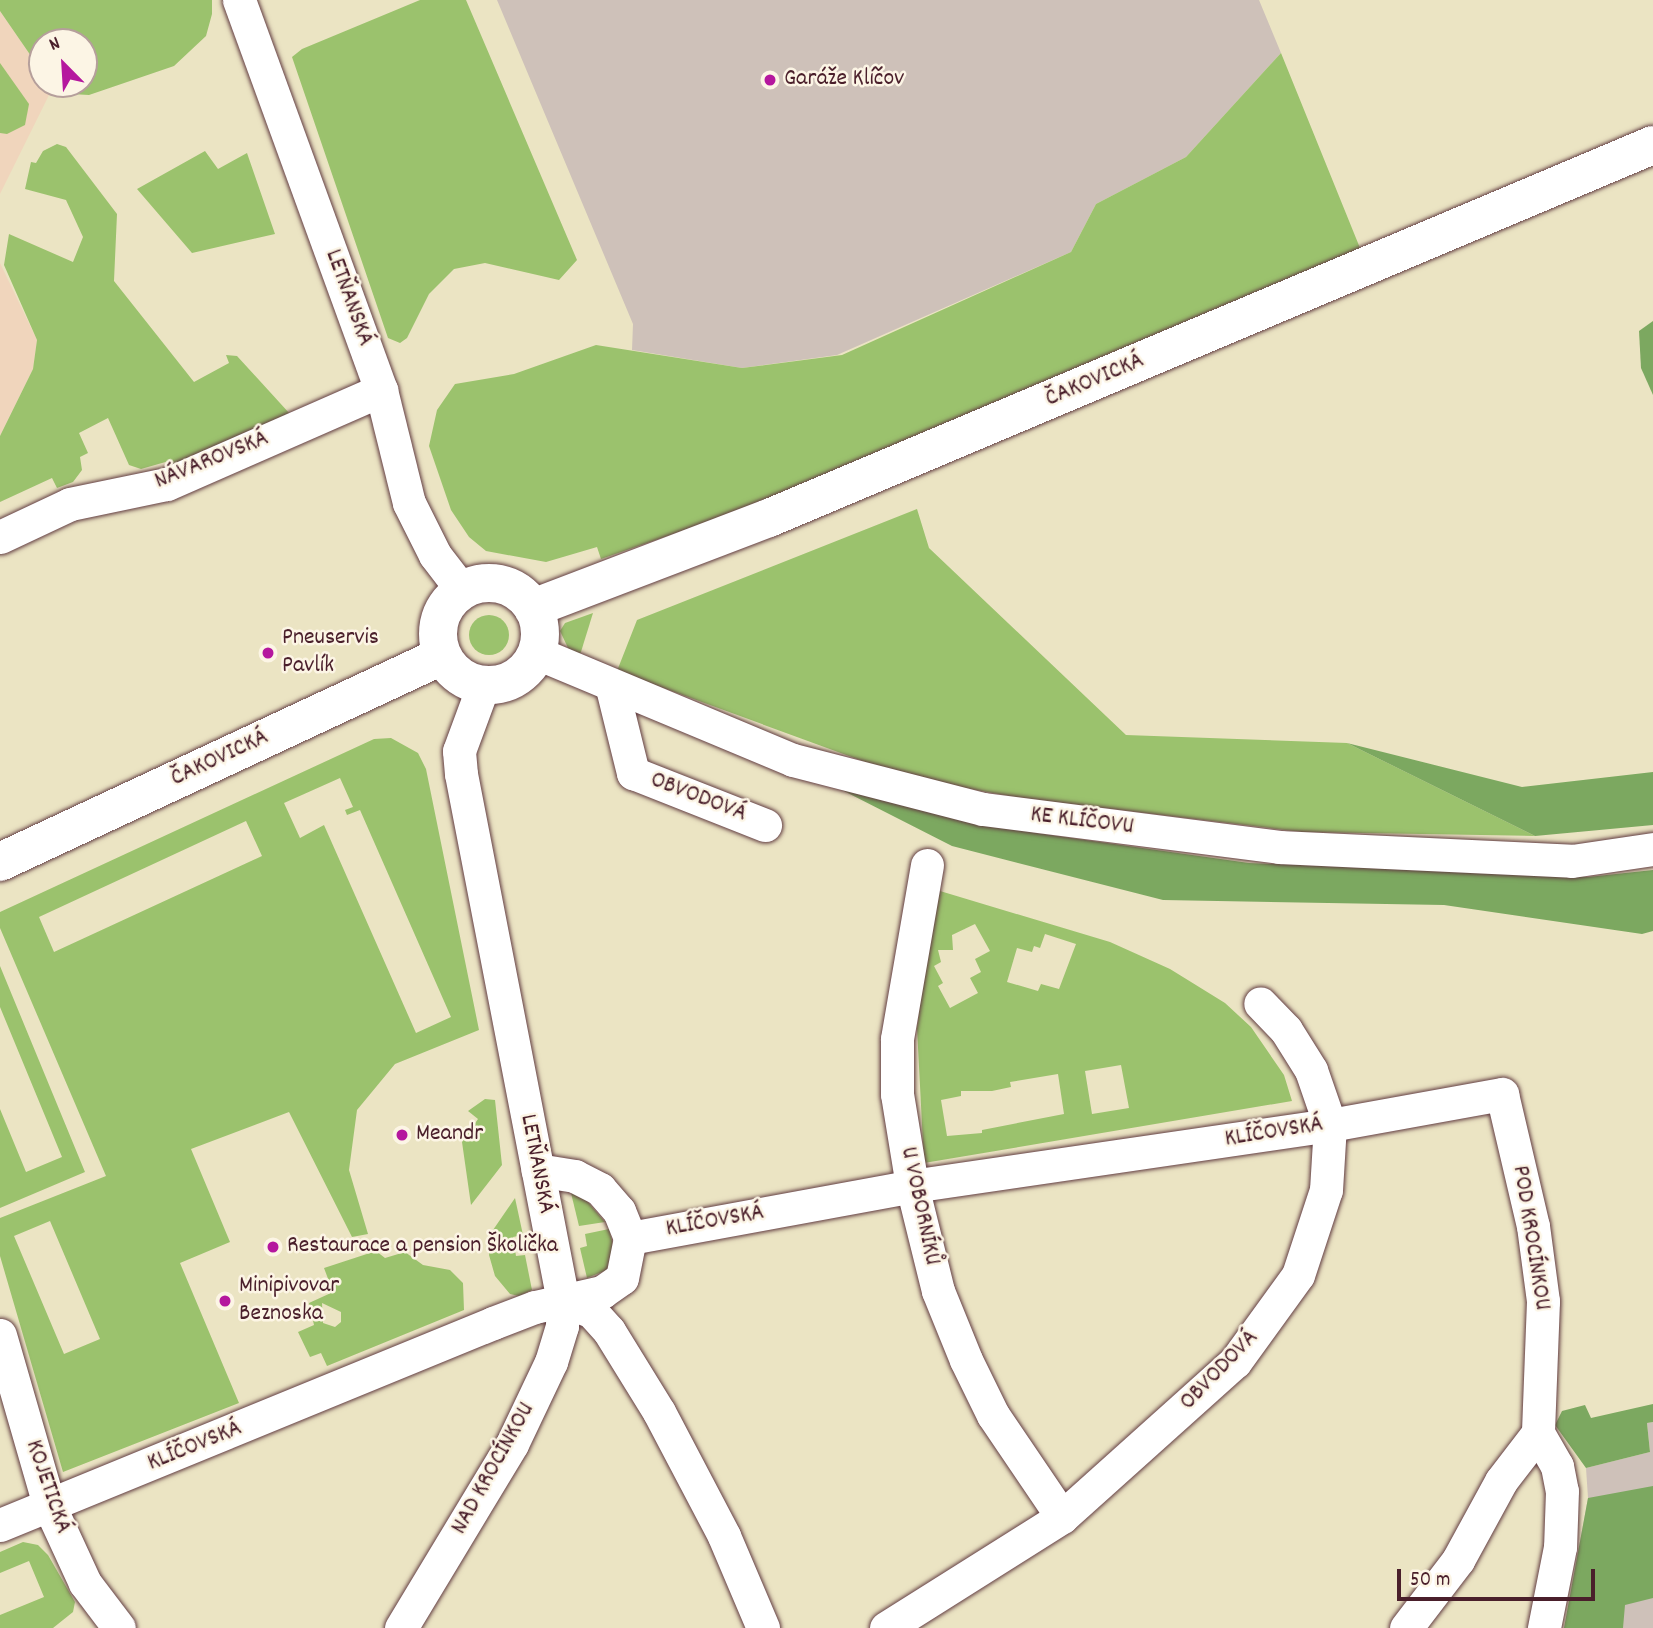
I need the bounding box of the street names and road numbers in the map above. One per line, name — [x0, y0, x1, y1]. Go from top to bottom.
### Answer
street label: LETŇANSKÁ — [317, 246, 379, 350]
street label: ČAKOVICKÁ — [1041, 347, 1149, 415]
street label: NÁVAROVSKÁ — [151, 425, 273, 497]
street label: ČAKOVICKÁ — [167, 724, 273, 794]
street label: OBVODOVÁ — [646, 767, 750, 829]
street label: KE KLÍČOVU — [1029, 801, 1135, 843]
street label: KLÍČOVSKÁ — [1223, 1111, 1325, 1155]
street label: LETŇANSKÁ — [512, 1112, 560, 1216]
street label: U VOBORNÍKŮ — [892, 1144, 946, 1268]
street label: POD KROCÍNKOU — [1504, 1164, 1556, 1312]
street label: KLÍČOVSKÁ — [664, 1199, 766, 1245]
street label: OBVODOVÁ — [1175, 1325, 1265, 1417]
street label: NAD KROCÍNKOU — [446, 1398, 542, 1540]
street label: KLÍČOVSKÁ — [144, 1415, 246, 1479]
street label: KOJETICKÁ — [18, 1437, 76, 1537]

